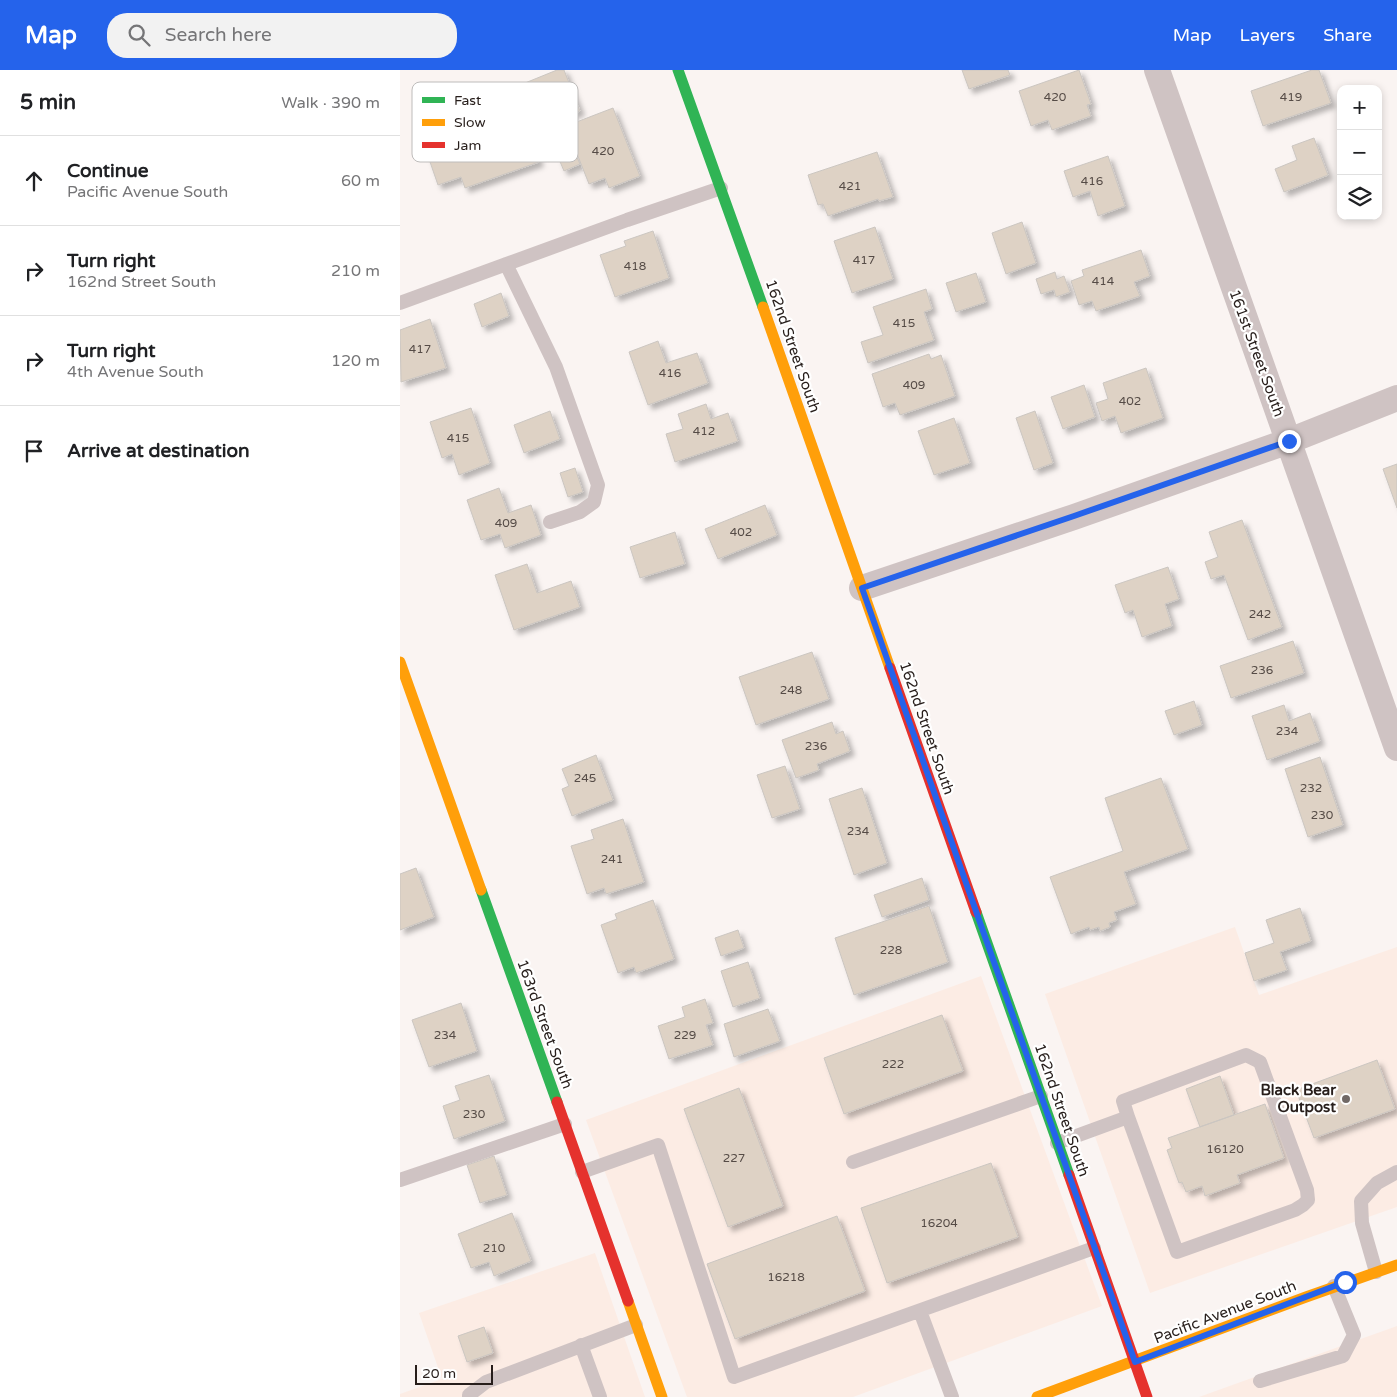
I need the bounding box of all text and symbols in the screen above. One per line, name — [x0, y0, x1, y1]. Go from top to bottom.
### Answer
search box — [107, 13, 457, 58]
text: Map — [25, 21, 77, 50]
icon: search — [125, 21, 153, 49]
text: Search here — [165, 24, 272, 46]
text: Map — [1173, 24, 1212, 46]
text: Layers — [1240, 24, 1295, 46]
text: Share — [1323, 24, 1372, 46]
legend — [412, 82, 578, 162]
map controls — [1337, 85, 1382, 220]
button: + — [1337, 85, 1382, 130]
text: 5 min — [20, 90, 76, 115]
house number: 420 — [1044, 90, 1067, 104]
house number: 419 — [1280, 90, 1302, 104]
text: Fast — [454, 92, 482, 109]
text: Walk · 390 m — [281, 93, 380, 113]
text: Slow — [454, 114, 486, 131]
button: − — [1337, 130, 1382, 175]
text: Jam — [454, 137, 481, 154]
house number: 420 — [592, 144, 615, 158]
text: Continue — [67, 160, 149, 182]
icon: ahead — [20, 167, 48, 195]
text: 60 m — [341, 171, 380, 191]
house number: 416 — [1081, 174, 1103, 188]
button: layers — [1337, 175, 1382, 220]
house number: 421 — [839, 179, 861, 193]
text: Pacific Avenue South — [67, 182, 228, 202]
text: Turn right — [67, 250, 155, 272]
house number: 417 — [853, 253, 875, 267]
icon: right — [20, 257, 48, 285]
house number: 418 — [624, 259, 646, 273]
text: 210 m — [331, 261, 380, 281]
text: 162nd Street South — [67, 272, 216, 292]
house number: 414 — [1092, 274, 1115, 288]
street label: 162nd Street South — [762, 277, 824, 415]
street label: 161st Street South — [1226, 287, 1288, 419]
house number: 415 — [893, 316, 915, 330]
text: Turn right — [67, 340, 155, 362]
house number: 417 — [409, 342, 431, 356]
icon: right — [20, 347, 48, 375]
text: 120 m — [331, 351, 380, 371]
text: 4th Avenue South — [67, 362, 204, 382]
house number: 416 — [659, 366, 681, 380]
house number: 409 — [903, 378, 925, 392]
house number: 402 — [1119, 394, 1141, 408]
house number: 412 — [693, 424, 715, 438]
route end — [1278, 430, 1301, 453]
house number: 415 — [447, 431, 469, 445]
icon: arrive — [20, 437, 48, 465]
text: Arrive at destination — [67, 440, 250, 462]
house number: 409 — [495, 516, 517, 530]
house number: 402 — [730, 525, 752, 539]
house number: 242 — [1249, 607, 1271, 621]
street label: 162nd Street South — [896, 659, 958, 797]
house number: 236 — [1251, 663, 1273, 677]
house number: 248 — [780, 683, 802, 697]
house number: 234 — [1276, 724, 1299, 738]
house number: 236 — [805, 739, 827, 753]
house number: 245 — [574, 771, 596, 785]
house number: 232 — [1300, 781, 1322, 795]
house number: 230 — [1311, 808, 1334, 822]
house number: 234 — [847, 824, 870, 838]
house number: 241 — [601, 852, 623, 866]
house number: 228 — [880, 943, 902, 957]
street label: 163rd Street South — [513, 957, 577, 1091]
house number: 234 — [434, 1028, 457, 1042]
house number: 229 — [674, 1028, 696, 1042]
street label: 162nd Street South — [1031, 1041, 1093, 1179]
house number: 222 — [882, 1057, 904, 1071]
place label: Black Bear Outpost — [1260, 1081, 1336, 1117]
marker: Black Bear Outpost — [1340, 1093, 1352, 1105]
house number: 230 — [463, 1107, 486, 1121]
house number: 16120 — [1206, 1142, 1244, 1156]
house number: 227 — [723, 1151, 745, 1165]
house number: 16204 — [920, 1216, 958, 1230]
house number: 210 — [483, 1241, 506, 1255]
house number: 16218 — [767, 1270, 805, 1284]
route start — [1334, 1271, 1357, 1294]
street label: Pacific Avenue South — [1151, 1276, 1299, 1348]
scale bar — [415, 1362, 492, 1385]
text: 20 m — [422, 1365, 456, 1382]

